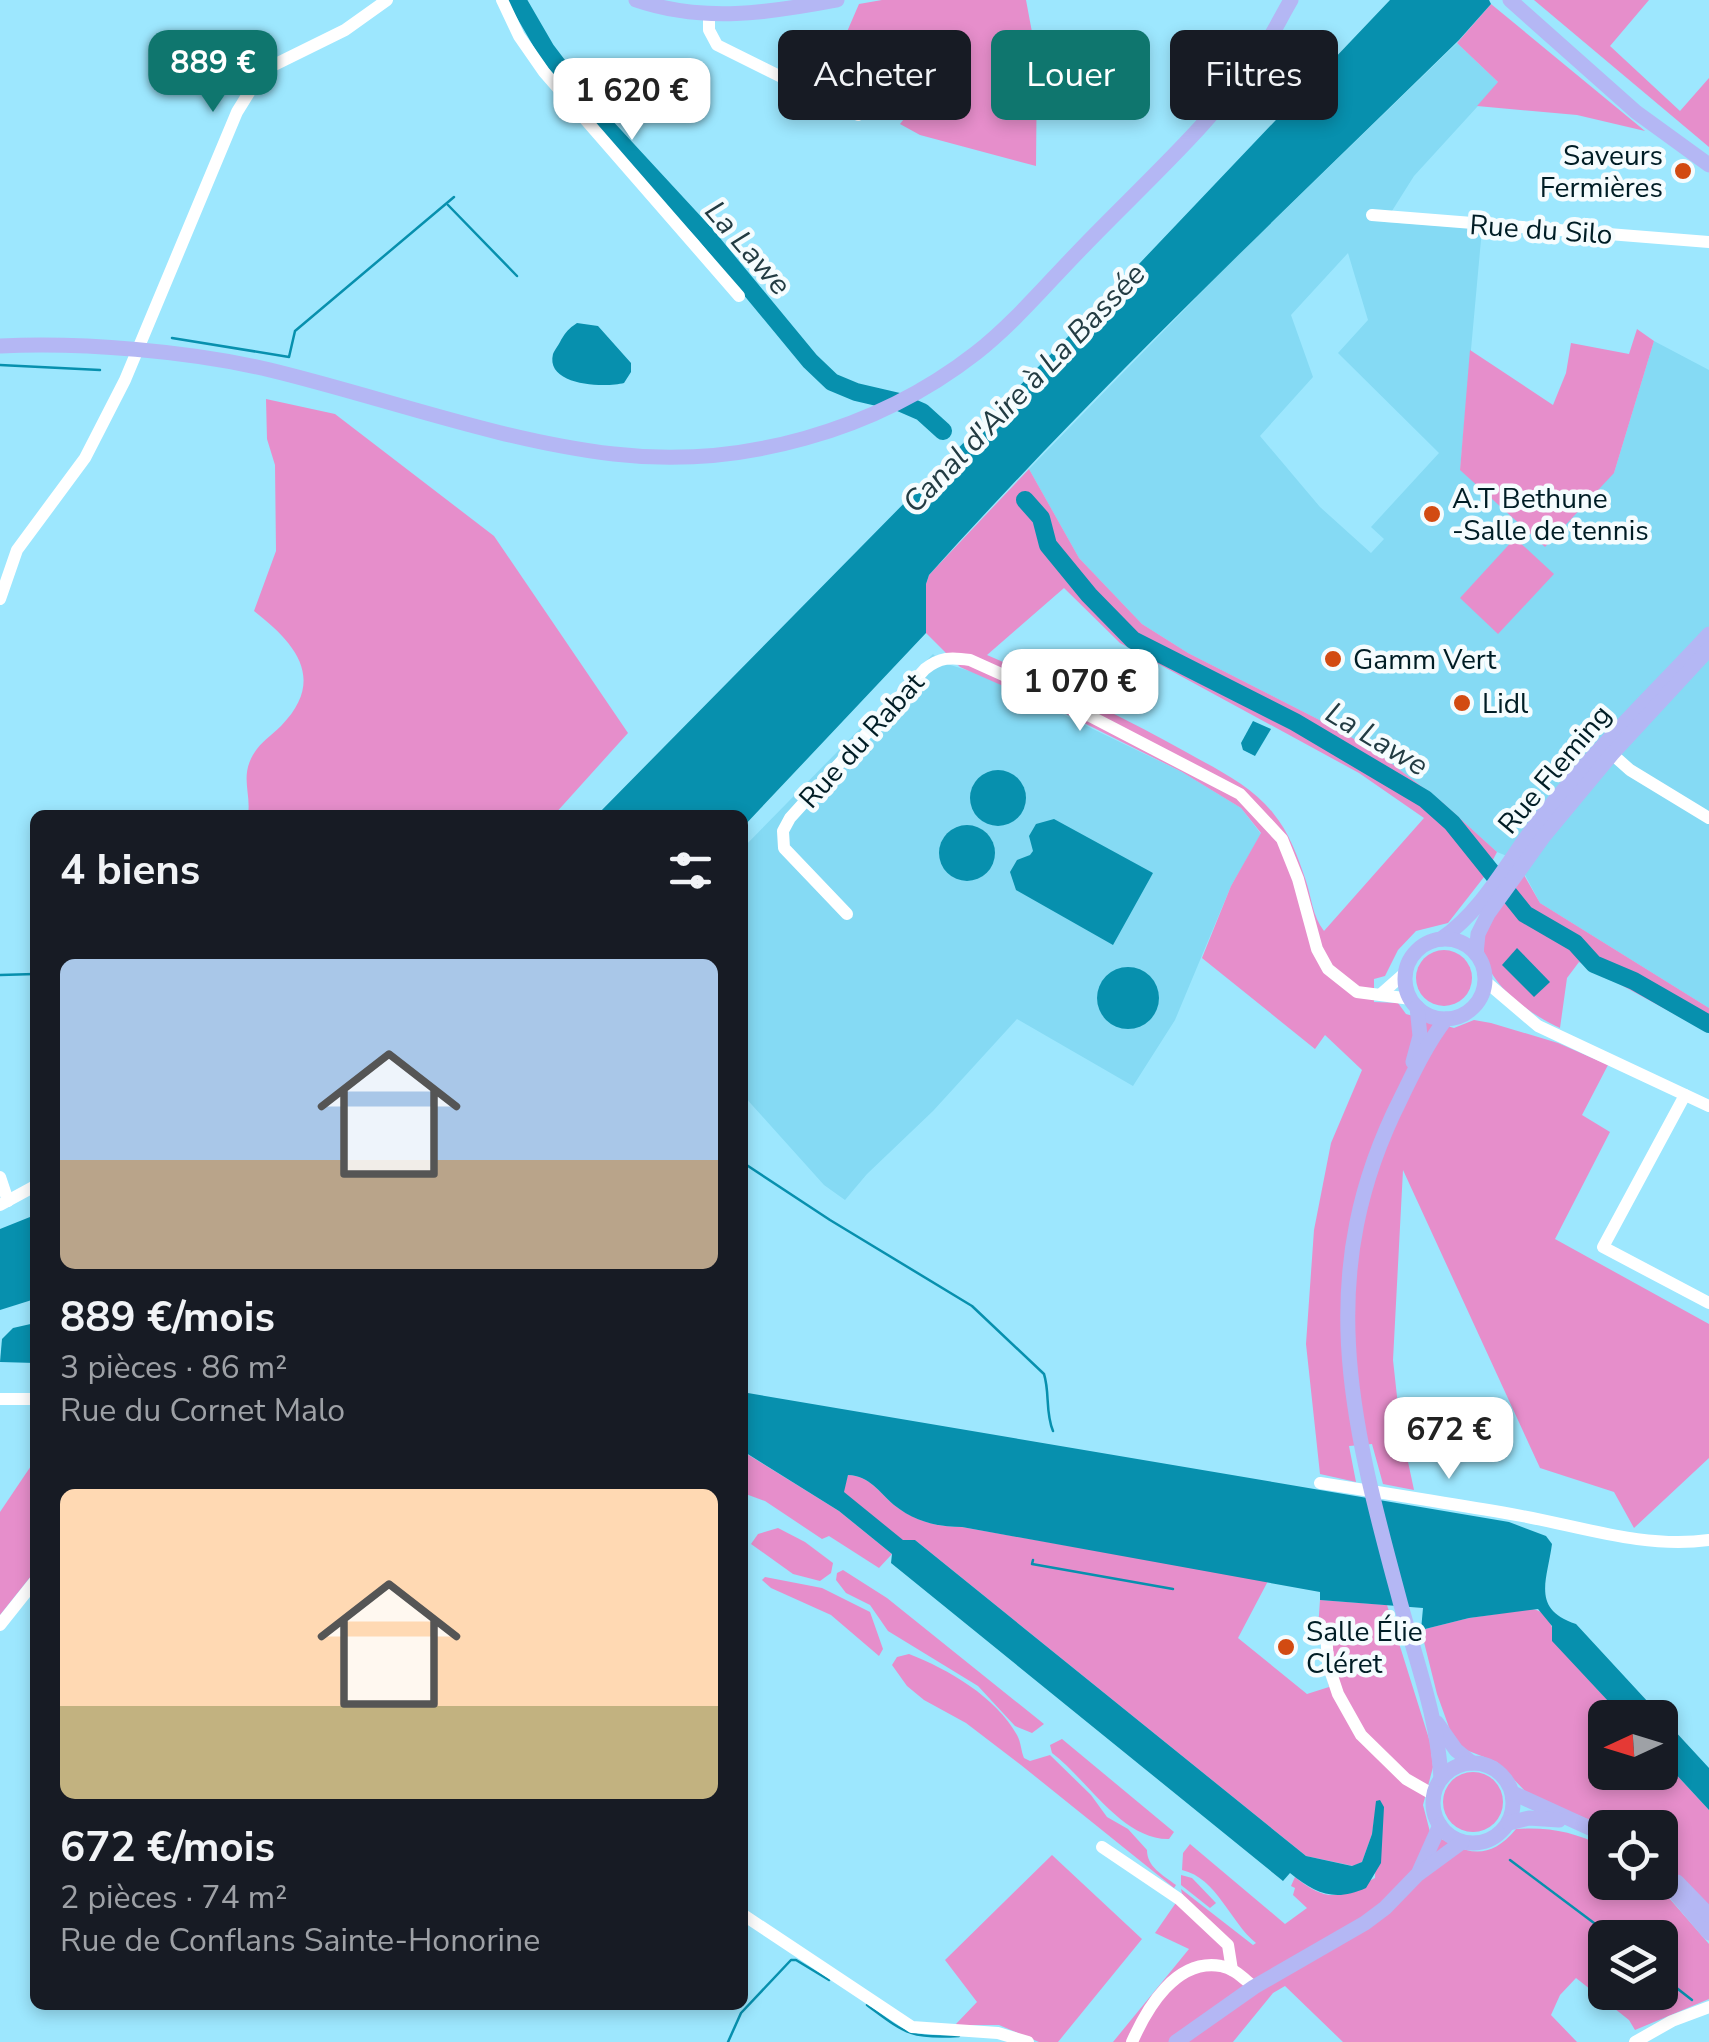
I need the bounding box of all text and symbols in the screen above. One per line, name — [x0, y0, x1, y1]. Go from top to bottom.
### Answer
pin: 889 € — [143, 30, 283, 115]
chip: Acheter — [778, 30, 971, 120]
chip: Louer — [991, 30, 1150, 120]
chip: Filtres — [1170, 30, 1338, 120]
text: 889 € — [170, 41, 256, 84]
pin: 1 620 € — [540, 58, 724, 143]
text: 1 620 € — [575, 69, 689, 112]
place label: Saveurs Fermières — [1540, 137, 1663, 207]
marker: Saveurs Fermières — [1672, 160, 1694, 182]
water label: La Lawe — [695, 192, 800, 304]
street label: Rue du Silo — [1468, 206, 1614, 254]
water label: Canal d'Aire à La Bassée — [894, 254, 1155, 522]
place label: A.T Bethune -Salle de tennis — [1452, 480, 1649, 550]
marker: A.T Bethune -Salle de tennis — [1421, 503, 1443, 525]
place label: Gamm Vert — [1353, 641, 1497, 679]
marker: Gamm Vert — [1322, 648, 1344, 670]
pin: 1 070 € — [988, 649, 1172, 734]
text: 1 070 € — [1023, 660, 1137, 703]
street label: Rue du Rabat — [791, 665, 933, 817]
place label: Lidl — [1482, 685, 1529, 723]
marker: Lidl — [1451, 692, 1473, 714]
water label: La Lawe — [1318, 693, 1436, 786]
street label: Rue Fleming — [1490, 697, 1620, 842]
text: 4 biens — [60, 842, 200, 899]
icon: filters — [663, 843, 718, 898]
icon: home — [299, 1024, 479, 1204]
text: 889 €/mois — [60, 1289, 275, 1346]
text: 3 pièces · 86 m² — [60, 1346, 287, 1389]
text: Rue du Cornet Malo — [60, 1389, 345, 1432]
pin: 672 € — [1379, 1397, 1519, 1482]
text: 672 € — [1406, 1408, 1492, 1451]
icon: home — [299, 1554, 479, 1734]
place label: Salle Élie Cléret — [1306, 1613, 1423, 1683]
marker: Salle Élie Cléret — [1275, 1636, 1297, 1658]
north arrow — [1588, 1700, 1678, 1790]
map controls — [1588, 1700, 1678, 2010]
button: locate — [1588, 1810, 1678, 1900]
text: 672 €/mois — [60, 1819, 275, 1876]
text: 2 pièces · 74 m² — [60, 1876, 287, 1919]
text: Rue de Conflans Sainte-Honorine — [60, 1919, 540, 1962]
button: layers — [1588, 1920, 1678, 2010]

